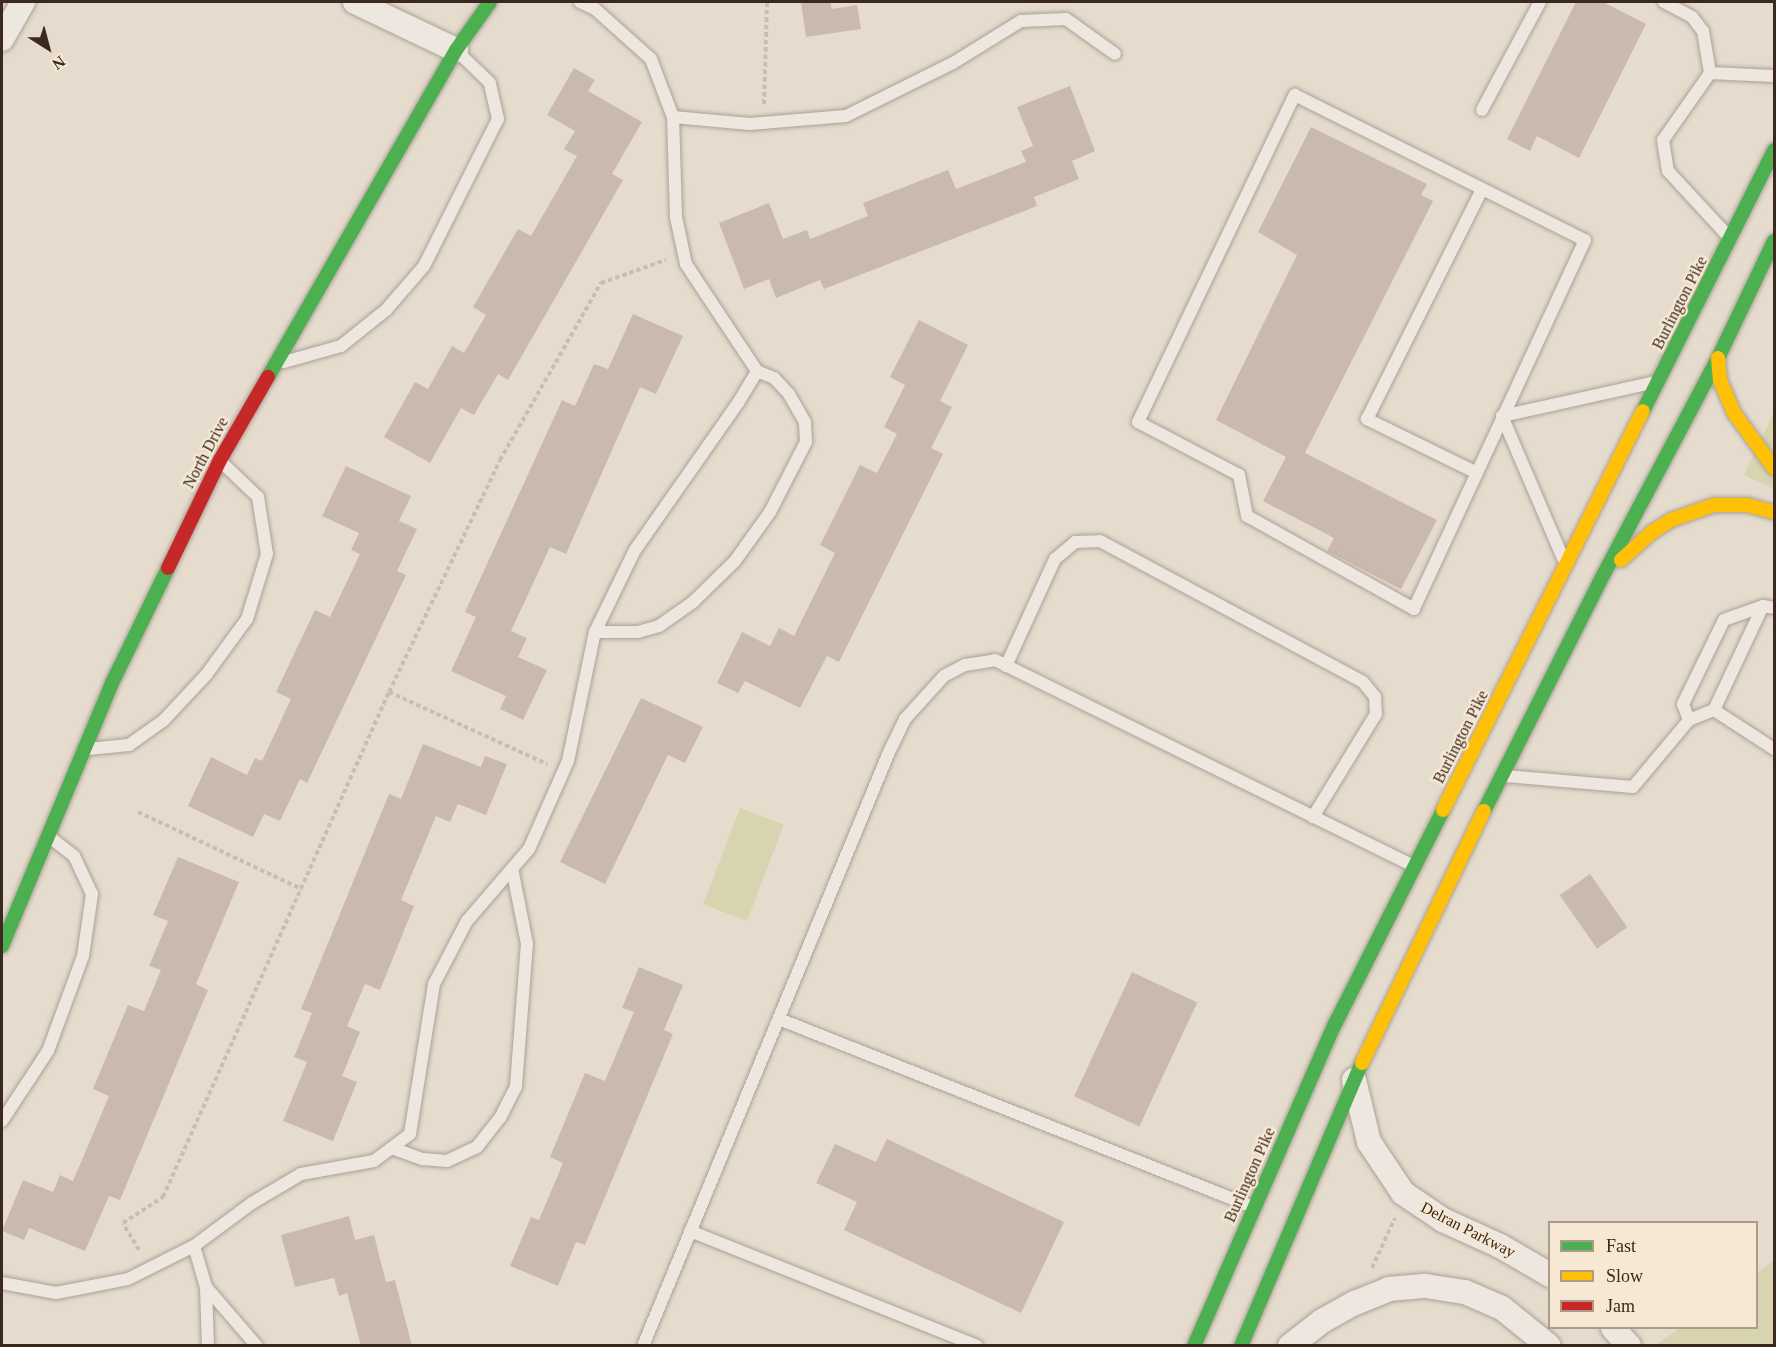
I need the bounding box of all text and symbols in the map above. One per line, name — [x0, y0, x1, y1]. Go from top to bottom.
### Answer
north arrow — [18, 18, 78, 78]
text: N — [49, 53, 69, 73]
street label: Burlington Pike — [1648, 253, 1712, 353]
street label: North Drive — [179, 414, 233, 492]
street label: Burlington Pike — [1429, 687, 1493, 787]
street label: Burlington Pike — [1221, 1125, 1279, 1225]
street label: Delran Parkway — [1418, 1198, 1518, 1262]
legend — [1548, 1221, 1758, 1329]
text: Fast — [1606, 1236, 1636, 1256]
text: Slow — [1606, 1266, 1643, 1286]
text: Jam — [1606, 1296, 1635, 1316]

